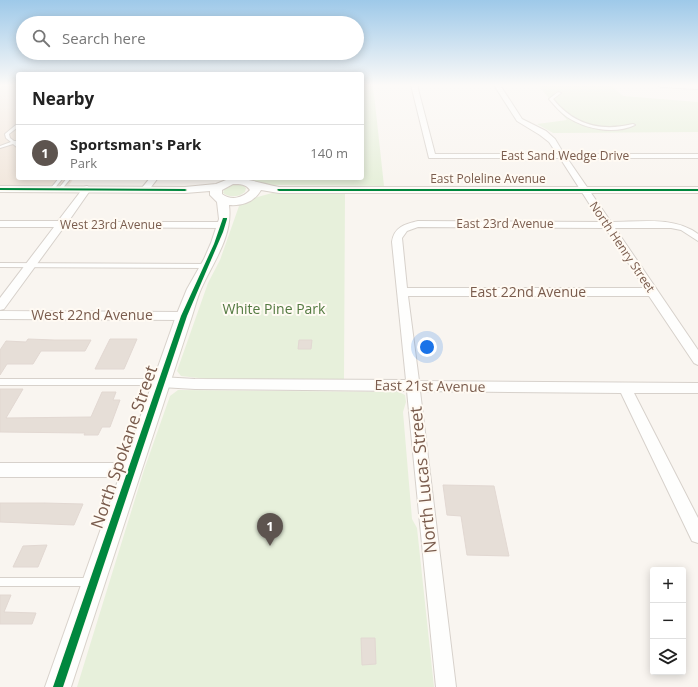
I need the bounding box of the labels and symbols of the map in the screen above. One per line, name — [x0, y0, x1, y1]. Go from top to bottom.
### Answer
street label: East Sand Wedge Drive — [501, 147, 629, 164]
street label: East Poleline Avenue — [430, 170, 546, 187]
street label: North Henry Street — [586, 198, 659, 296]
street label: East 23rd Avenue — [456, 215, 554, 232]
street label: West 23rd Avenue — [60, 216, 162, 233]
street label: East 22nd Avenue — [470, 282, 586, 301]
park label: White Pine Park — [223, 299, 326, 318]
street label: West 22nd Avenue — [31, 305, 153, 324]
your location — [417, 337, 437, 357]
street label: North Spokane Street — [85, 362, 162, 531]
street label: East 21st Avenue — [374, 375, 486, 396]
street label: North Lucas Street — [403, 405, 442, 555]
pin: 1 — [257, 513, 283, 546]

